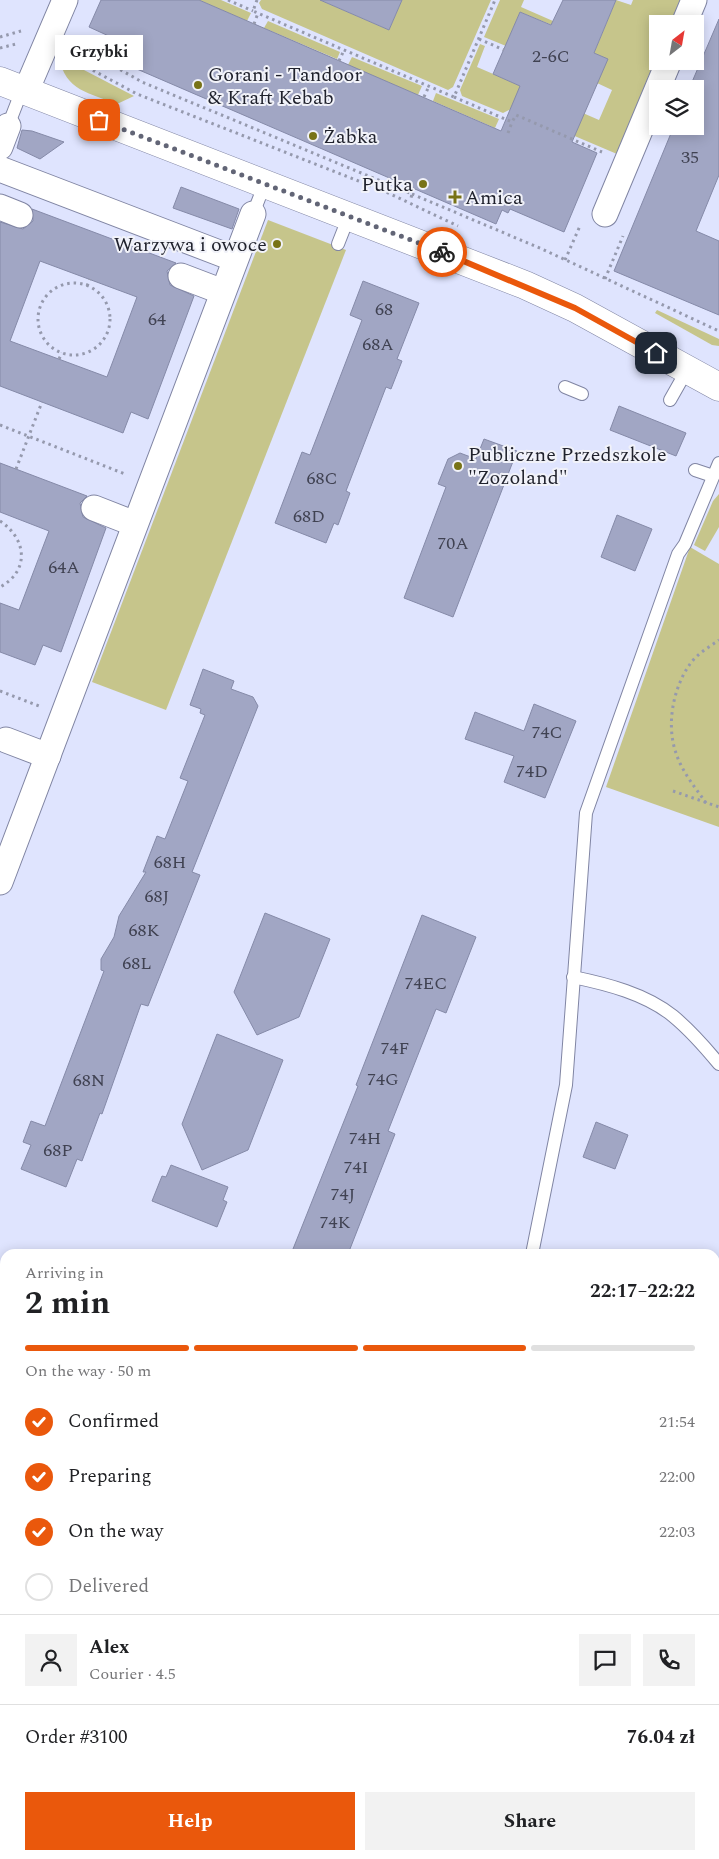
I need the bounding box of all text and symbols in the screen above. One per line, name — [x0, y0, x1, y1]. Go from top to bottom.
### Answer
north arrow — [649, 15, 704, 70]
map controls — [649, 15, 704, 135]
callout: Grzybki — [55, 35, 143, 70]
text: Grzybki — [70, 40, 128, 64]
house number: 2-6C — [532, 43, 570, 70]
place label: Gorani - Tandoor & Kraft Kebab — [208, 60, 362, 113]
marker: Gorani - Tandoor & Kraft Kebab — [192, 79, 204, 91]
button: layers — [649, 80, 704, 135]
pin — [78, 99, 120, 141]
icon: bag — [85, 106, 113, 134]
place label: Żabka — [323, 122, 378, 152]
marker: Żabka — [307, 130, 319, 142]
house number: 35 — [681, 144, 699, 171]
place label: Putka — [361, 170, 413, 200]
marker: Putka — [417, 178, 429, 190]
place label: Amica — [465, 183, 523, 213]
marker: Amica — [449, 191, 461, 203]
courier — [417, 227, 467, 277]
place label: Warzywa i owoce — [114, 230, 267, 260]
marker: Warzywa i owoce — [271, 238, 283, 250]
icon: bike — [428, 238, 456, 266]
house number: 68 — [375, 296, 393, 323]
house number: 64 — [148, 306, 166, 333]
house number: 68A — [362, 331, 394, 358]
pin — [635, 332, 677, 374]
icon: home — [642, 339, 670, 367]
place label: Publiczne Przedszkole "Zozoland" — [468, 440, 667, 493]
marker: Publiczne Przedszkole "Zozoland" — [452, 460, 464, 472]
house number: 68C — [306, 465, 338, 492]
house number: 68D — [293, 503, 325, 530]
house number: 70A — [437, 530, 469, 557]
house number: 64A — [48, 554, 80, 581]
house number: 74C — [531, 719, 563, 746]
house number: 74D — [516, 758, 548, 785]
house number: 68H — [154, 849, 186, 876]
house number: 68J — [144, 883, 170, 910]
house number: 68K — [129, 917, 160, 944]
house number: 68L — [122, 950, 152, 977]
house number: 74EC — [405, 970, 447, 997]
house number: 74F — [380, 1035, 410, 1062]
house number: 74G — [367, 1066, 399, 1093]
house number: 68N — [73, 1067, 105, 1094]
house number: 74H — [349, 1125, 381, 1152]
house number: 68P — [43, 1137, 73, 1164]
house number: 74I — [343, 1154, 369, 1181]
house number: 74J — [330, 1181, 356, 1208]
house number: 74K — [320, 1209, 351, 1236]
text: Arriving in — [25, 1261, 104, 1285]
text: 22:17–22:22 — [590, 1277, 695, 1306]
text: 2 min — [25, 1279, 110, 1328]
text: On the way · 50 m — [25, 1359, 151, 1383]
text: Confirmed — [68, 1407, 159, 1436]
icon: check — [25, 1408, 53, 1436]
text: 21:54 — [659, 1410, 695, 1434]
text: Preparing — [68, 1462, 152, 1491]
icon: check — [25, 1463, 53, 1491]
text: 22:00 — [659, 1465, 695, 1489]
text: On the way — [68, 1517, 164, 1546]
icon: check — [25, 1518, 53, 1546]
text: 22:03 — [659, 1520, 695, 1544]
text: Delivered — [68, 1572, 149, 1601]
text: Alex — [89, 1633, 130, 1662]
button: person — [25, 1634, 77, 1686]
button: chat — [579, 1634, 631, 1686]
button: phone — [643, 1634, 695, 1686]
text: Courier · 4.5 — [89, 1662, 176, 1686]
text: Order #3100 — [25, 1723, 128, 1752]
text: 76.04 zł — [627, 1723, 695, 1752]
button: Help — [25, 1792, 355, 1850]
button: Share — [365, 1792, 695, 1850]

